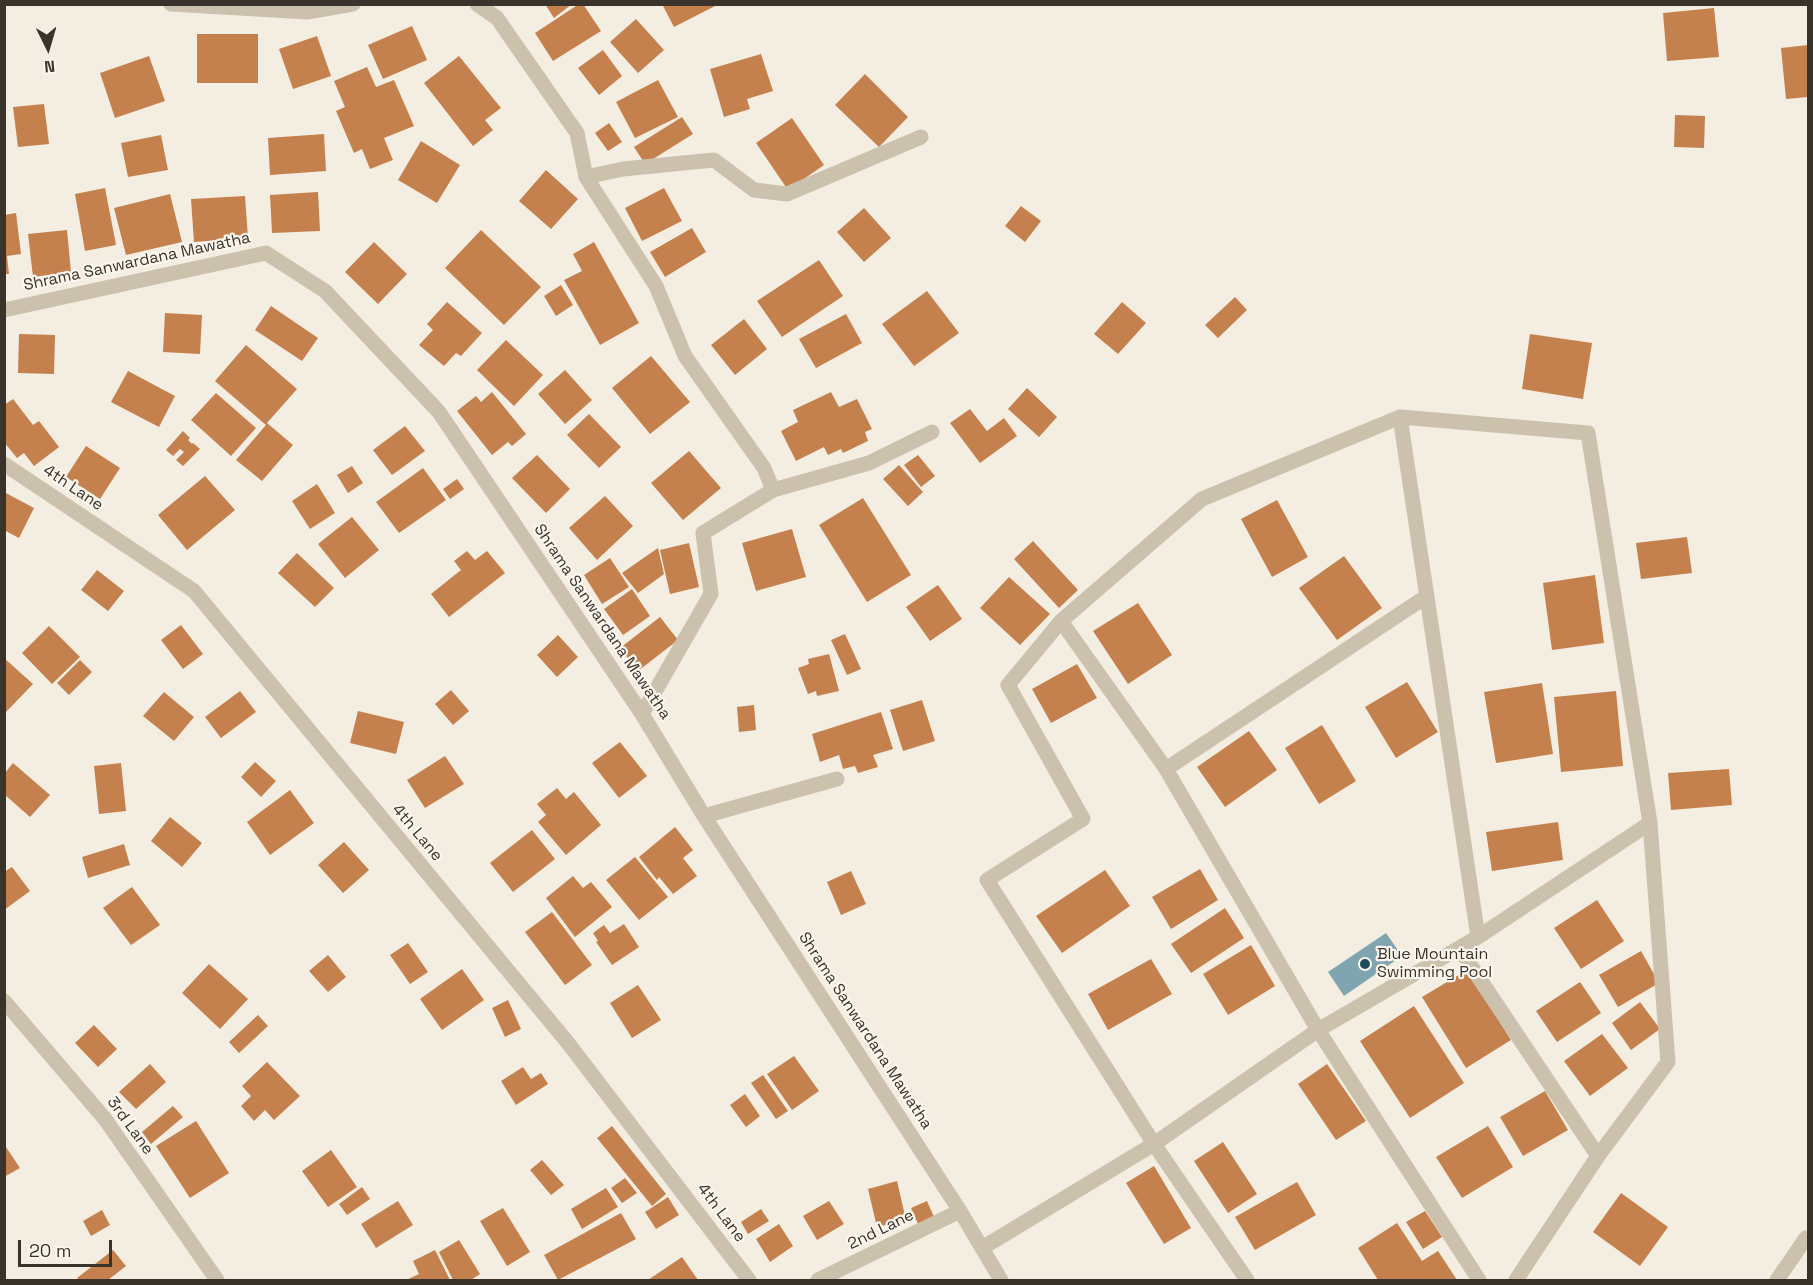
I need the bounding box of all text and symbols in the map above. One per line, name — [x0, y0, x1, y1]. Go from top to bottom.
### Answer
north arrow — [18, 18, 78, 78]
text: N — [43, 56, 56, 77]
street label: Shrama Sanwardana Mawatha — [22, 229, 252, 295]
street label: 4th Lane — [39, 461, 107, 515]
street label: Shrama Sanwardana Mawatha — [529, 521, 675, 723]
street label: 4th Lane — [388, 801, 446, 865]
street label: Shrama Sanwardana Mawatha — [794, 929, 936, 1133]
place label: Blue Mountain Swimming Pool — [1377, 945, 1492, 983]
marker: Blue Mountain Swimming Pool — [1358, 957, 1372, 971]
street label: 3rd Lane — [103, 1093, 157, 1159]
street label: 4th Lane — [693, 1180, 749, 1246]
street label: 2nd Lane — [845, 1206, 917, 1254]
scale bar — [21, 1228, 116, 1266]
text: 20 m — [29, 1239, 72, 1262]

